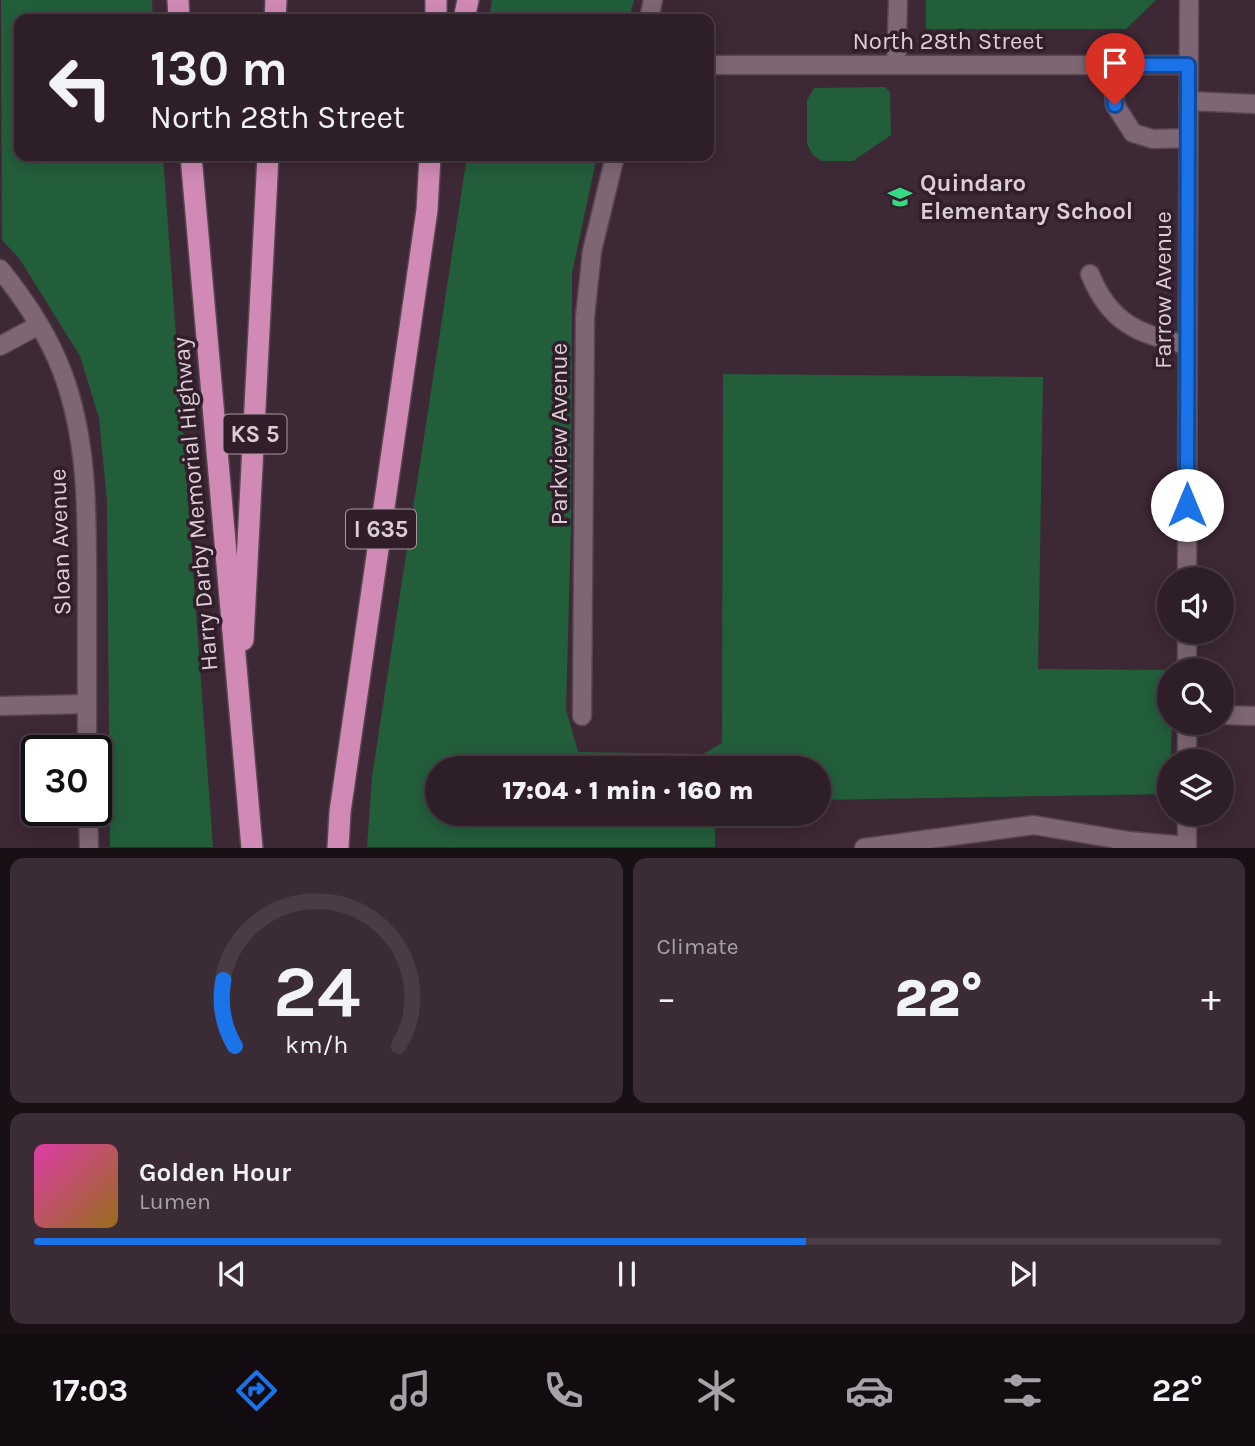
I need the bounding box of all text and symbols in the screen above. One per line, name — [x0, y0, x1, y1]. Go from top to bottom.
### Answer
street label: North 28th Street — [852, 27, 1044, 55]
pin — [1085, 33, 1145, 105]
text: 130 m — [150, 40, 288, 97]
icon: left — [35, 42, 126, 133]
icon: arrive — [1096, 44, 1134, 82]
text: North 28th Street — [150, 99, 405, 136]
place label: Quindaro Elementary School — [920, 169, 1133, 225]
school or university icon: Quindaro Elementary School — [886, 183, 914, 211]
street label: Farrow Avenue — [1149, 211, 1177, 369]
street label: Harry Darby Memorial Highway — [166, 336, 224, 672]
street label: Parkview Avenue — [545, 343, 573, 525]
road number: KS 5 — [224, 414, 286, 454]
street label: Sloan Avenue — [43, 468, 77, 616]
position arrow — [1150, 468, 1224, 542]
road number: I 635 — [346, 509, 416, 548]
map controls — [1157, 567, 1234, 826]
button: sound — [1157, 567, 1234, 644]
button: search — [1157, 658, 1234, 735]
speed limit sign: 30 — [21, 735, 112, 826]
button: layers — [1157, 749, 1234, 826]
text: 17:04 · 1 min · 160 m — [502, 775, 754, 806]
text: Climate — [657, 933, 739, 960]
text: 24 — [273, 950, 360, 1035]
text: 22° — [894, 968, 983, 1029]
text: − — [657, 976, 676, 1021]
text: + — [1201, 976, 1221, 1021]
text: km/h — [285, 1030, 348, 1059]
text: Golden Hour — [139, 1157, 291, 1188]
text: Lumen — [139, 1188, 211, 1215]
icon: previous — [213, 1255, 251, 1293]
icon: pause — [608, 1255, 646, 1293]
icon: next — [1004, 1255, 1042, 1293]
icon: directions — [232, 1366, 281, 1415]
icon: music — [386, 1366, 435, 1415]
icon: phone — [539, 1366, 588, 1415]
icon: climate — [692, 1366, 741, 1415]
icon: car — [845, 1366, 894, 1415]
icon: filters — [998, 1366, 1047, 1415]
text: 17:03 — [52, 1372, 128, 1409]
text: 22° — [1152, 1372, 1203, 1409]

